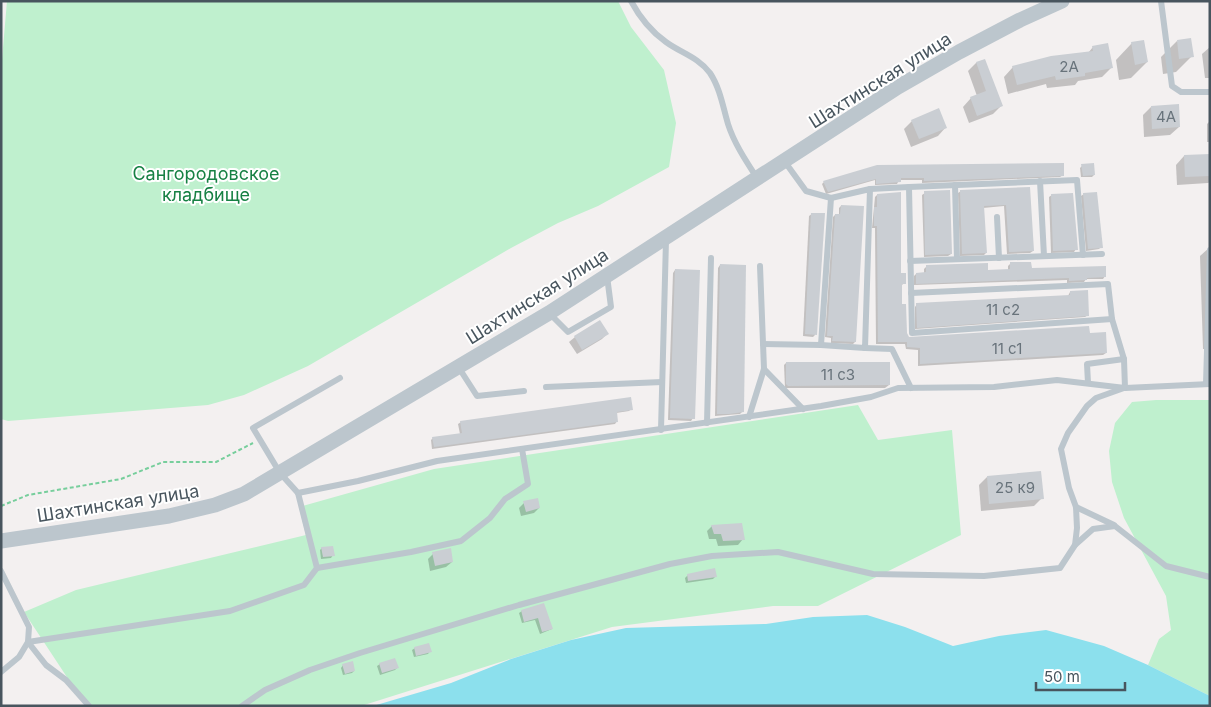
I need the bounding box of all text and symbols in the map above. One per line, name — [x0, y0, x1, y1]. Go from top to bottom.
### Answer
street label: Шахтинская улица — [805, 28, 955, 132]
house number: 2А — [1059, 57, 1079, 76]
house number: 4А — [1156, 107, 1176, 126]
park label: Сангородовское кладбище — [132, 163, 280, 205]
street label: Шахтинская улица — [462, 244, 612, 348]
house number: 11 с2 — [986, 300, 1020, 319]
house number: 11 с1 — [992, 339, 1022, 358]
house number: 11 с3 — [821, 365, 855, 384]
house number: 25 к9 — [995, 478, 1035, 497]
street label: Шахтинская улица — [35, 480, 201, 526]
scale bar — [1036, 660, 1125, 692]
text: 50 m — [1044, 667, 1080, 686]

